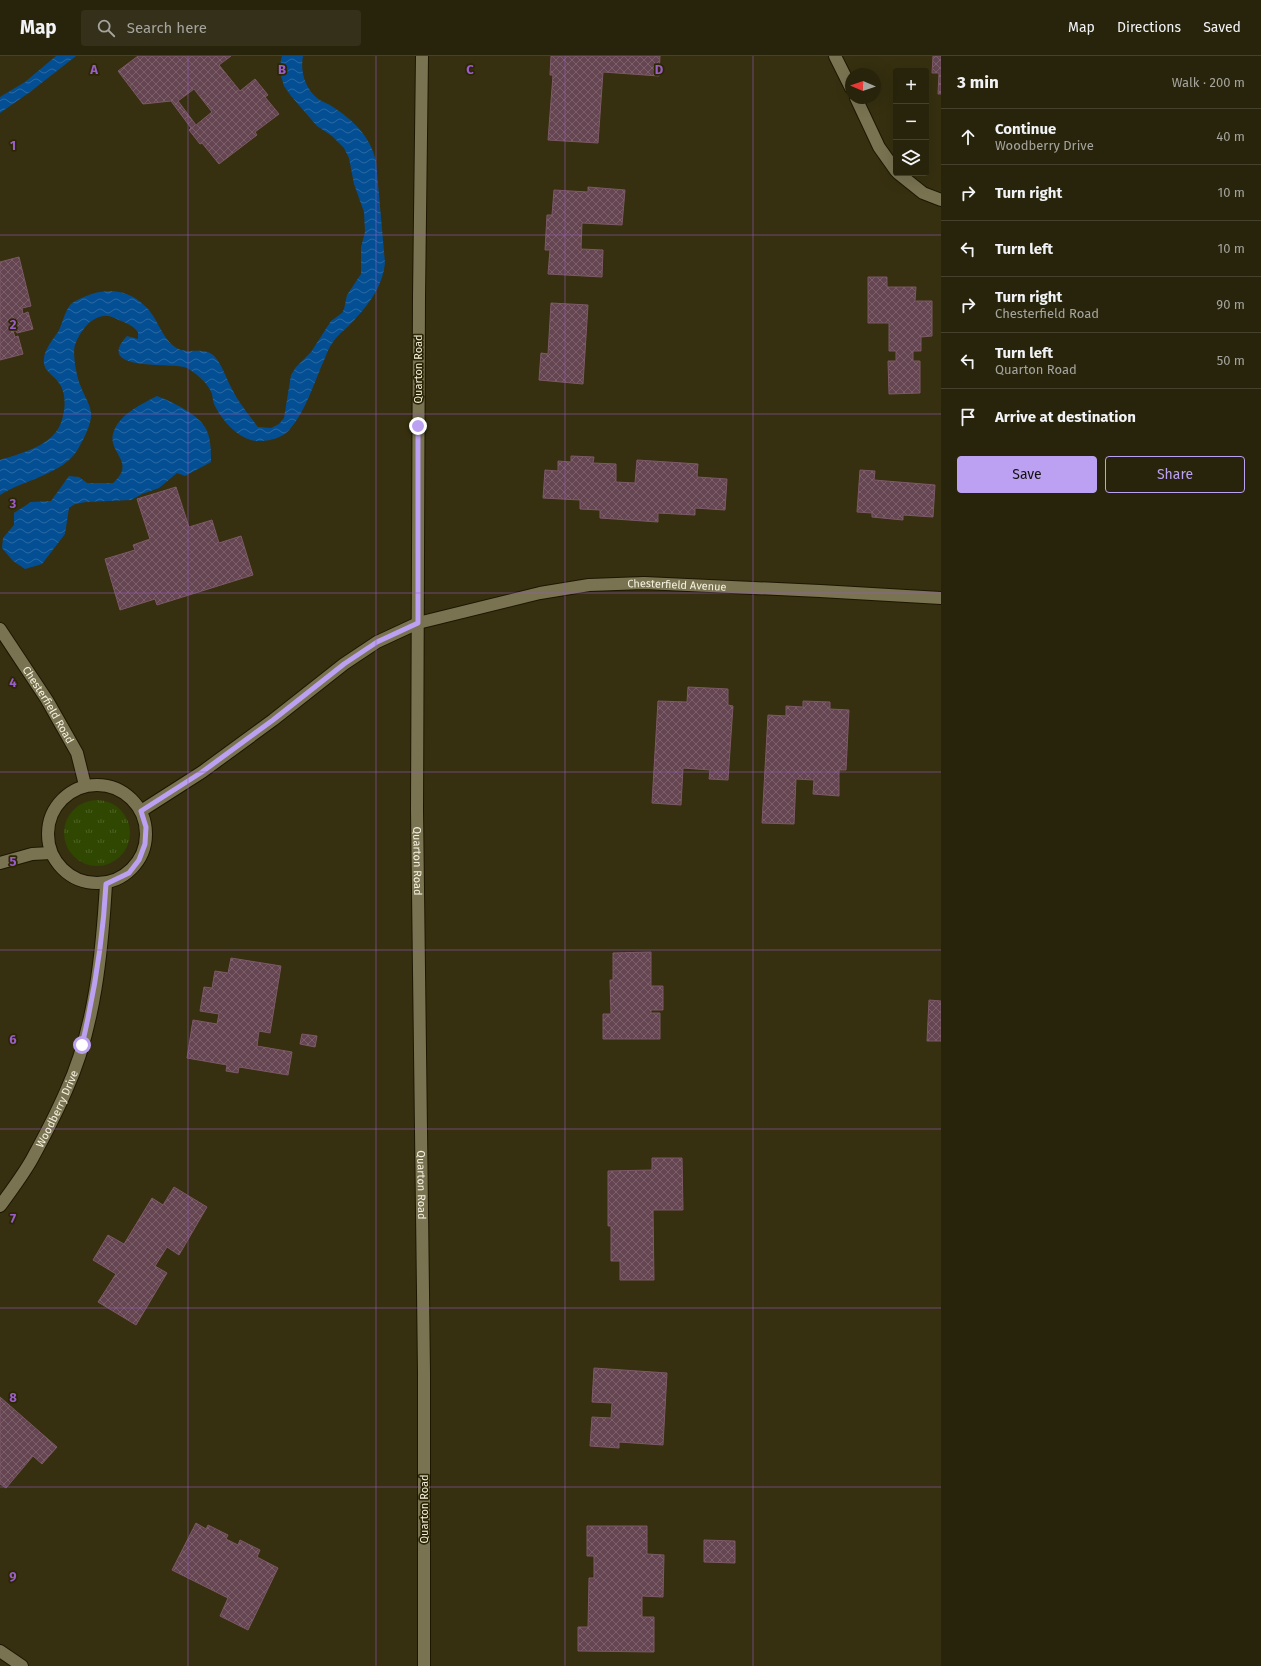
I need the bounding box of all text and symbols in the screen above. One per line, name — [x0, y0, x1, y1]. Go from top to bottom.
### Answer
search box — [81, 10, 361, 46]
text: Map — [20, 16, 57, 39]
icon: search — [95, 17, 117, 39]
text: Search here — [127, 19, 207, 37]
text: Map — [1068, 19, 1095, 36]
text: Directions — [1117, 19, 1181, 36]
text: Saved — [1203, 19, 1241, 36]
text: A — [89, 62, 98, 77]
text: B — [278, 62, 286, 77]
text: C — [466, 62, 474, 77]
text: D — [655, 62, 664, 77]
north arrow — [845, 68, 881, 104]
map controls — [893, 68, 929, 176]
button: + — [893, 68, 929, 104]
text: 3 min — [957, 72, 999, 93]
text: Walk · 200 m — [1172, 75, 1245, 90]
button: − — [893, 104, 929, 140]
text: Continue — [995, 120, 1056, 138]
icon: ahead — [957, 126, 979, 148]
text: 40 m — [1216, 129, 1245, 144]
text: 1 — [10, 138, 16, 153]
text: Woodberry Drive — [995, 138, 1094, 153]
button: layers — [893, 140, 929, 176]
icon: right — [957, 182, 979, 204]
text: Turn right — [995, 184, 1062, 202]
text: 10 m — [1218, 185, 1245, 200]
icon: left — [957, 238, 979, 260]
text: Turn left — [995, 240, 1053, 258]
text: 10 m — [1218, 241, 1245, 256]
text: Turn right — [995, 288, 1062, 306]
icon: right — [957, 294, 979, 316]
text: 90 m — [1216, 297, 1245, 312]
text: Chesterfield Road — [995, 306, 1099, 321]
text: 2 — [10, 317, 17, 332]
street label: Quarton Road — [412, 334, 425, 404]
text: Turn left — [995, 344, 1053, 362]
icon: left — [957, 350, 979, 372]
text: 50 m — [1217, 353, 1245, 368]
text: Quarton Road — [995, 362, 1077, 377]
icon: arrive — [957, 406, 979, 428]
text: Arrive at destination — [995, 408, 1136, 426]
route end — [409, 417, 427, 435]
button: Save — [957, 456, 1097, 493]
button: Share — [1105, 456, 1245, 493]
text: 3 — [9, 496, 17, 511]
street label: Chesterfield Avenue — [627, 577, 727, 594]
street label: Chesterfield Road — [20, 664, 76, 746]
text: 4 — [9, 675, 17, 690]
street label: Quarton Road — [410, 826, 424, 896]
text: 5 — [10, 854, 17, 869]
text: 6 — [9, 1032, 17, 1047]
route start — [73, 1036, 91, 1054]
street label: Woodberry Drive — [33, 1069, 81, 1150]
street label: Quarton Road — [414, 1150, 428, 1220]
text: 7 — [10, 1211, 16, 1226]
text: 8 — [9, 1390, 17, 1405]
street label: Quarton Road — [418, 1474, 431, 1544]
text: 9 — [9, 1569, 17, 1584]

